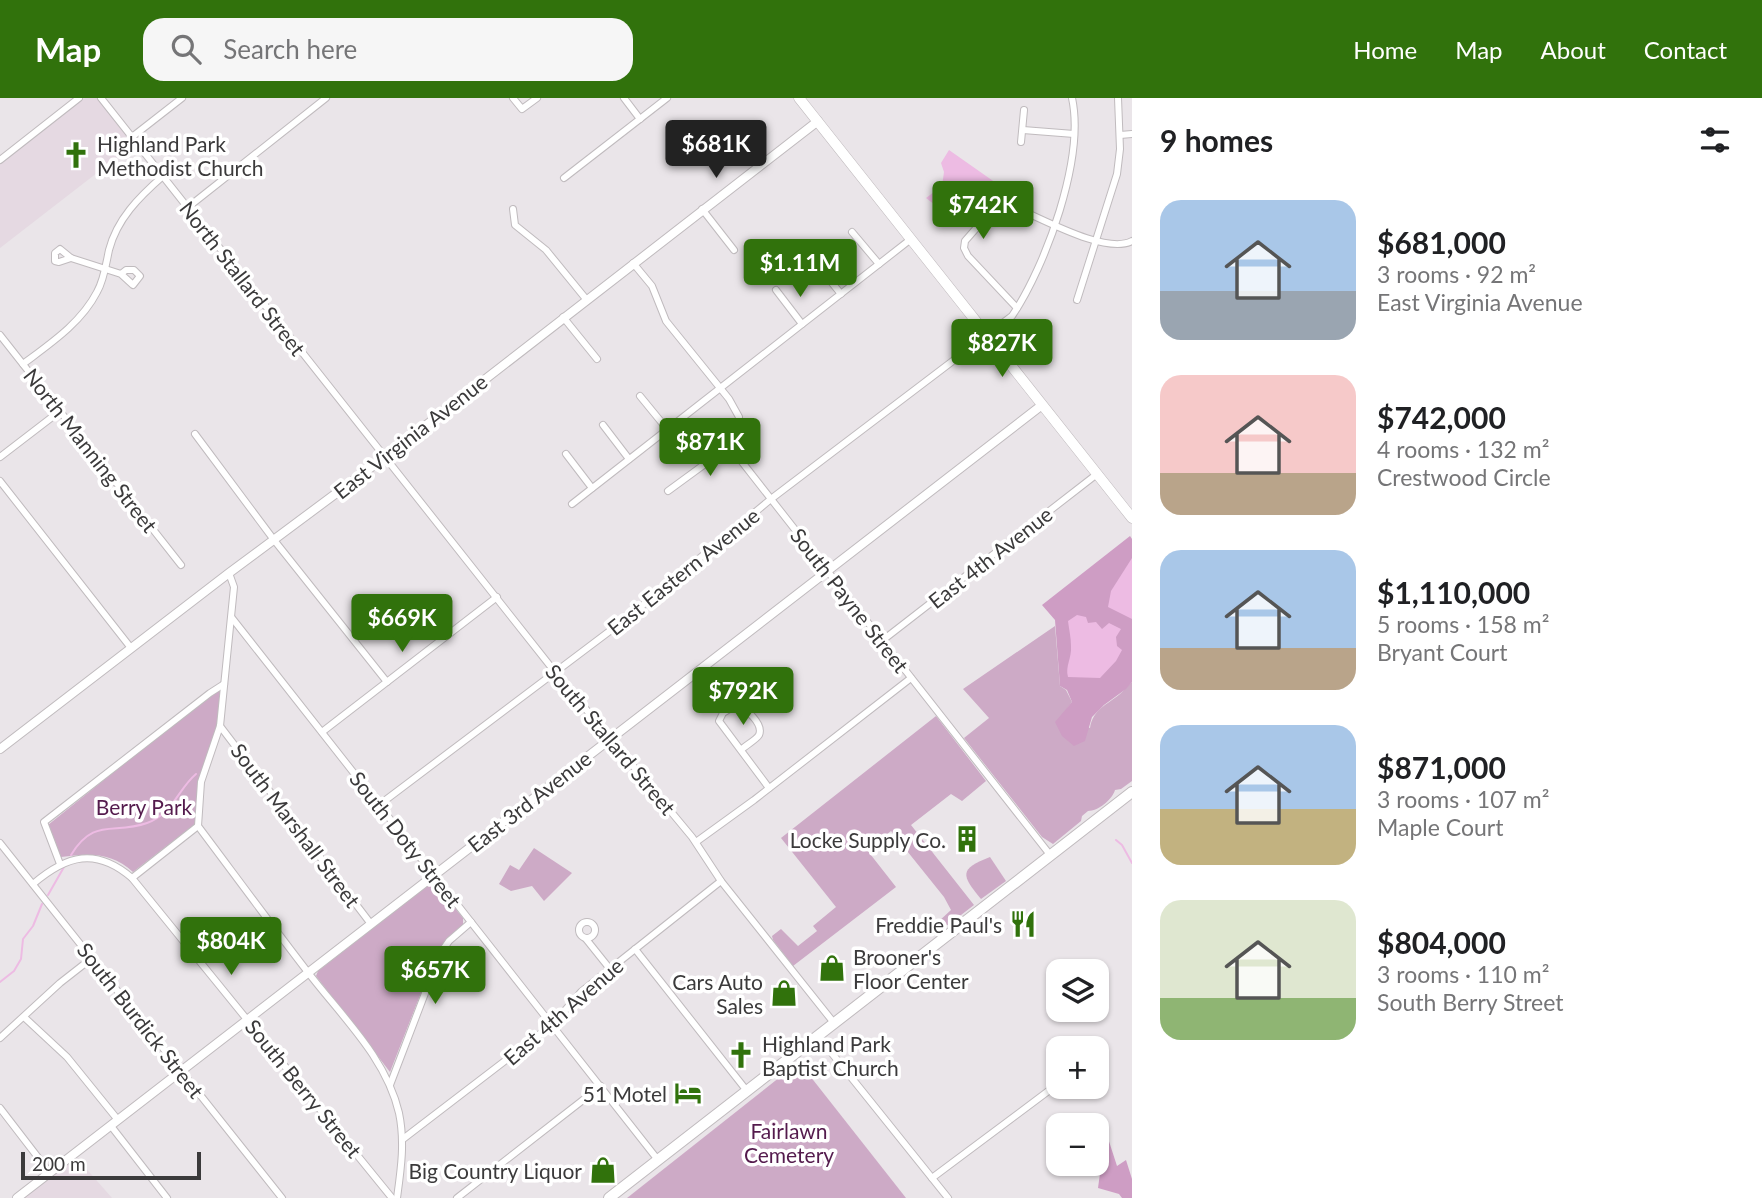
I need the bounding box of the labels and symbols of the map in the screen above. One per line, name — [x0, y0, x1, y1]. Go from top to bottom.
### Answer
pin: $681K — [667, 120, 765, 180]
place label: Highland Park Methodist Church — [97, 131, 264, 180]
church icon: Highland Park Methodist Church — [61, 140, 91, 170]
pin: $742K — [934, 181, 1032, 241]
street label: North Stallard Street — [175, 196, 311, 360]
pin: $1.11M — [743, 240, 857, 299]
pin: $827K — [953, 320, 1051, 379]
street label: North Manning Street — [19, 363, 163, 537]
street label: East Virginia Avenue — [328, 368, 492, 504]
pin: $871K — [661, 418, 759, 478]
street label: East 4th Avenue — [923, 501, 1057, 613]
street label: East Eastern Avenue — [602, 502, 764, 640]
street label: South Payne Street — [786, 523, 914, 678]
pin: $669K — [353, 594, 451, 654]
street label: South Stallard Street — [541, 659, 681, 820]
pin: $792K — [694, 668, 792, 727]
street label: South Marshall Street — [226, 738, 366, 912]
street label: East 3rd Avenue — [462, 745, 596, 857]
street label: South Doty Street — [345, 766, 467, 912]
park label: Berry Park — [96, 794, 193, 819]
building icon: Locke Supply Co. — [952, 824, 982, 854]
place label: Locke Supply Co. — [790, 827, 946, 852]
restaurant icon: Freddie Paul's — [1008, 909, 1038, 939]
place label: Freddie Paul's — [875, 912, 1002, 937]
pin: $804K — [182, 918, 280, 977]
street label: South Burdick Street — [73, 937, 210, 1103]
place label: Brooner's Floor Center — [853, 944, 969, 993]
pin: $657K — [386, 946, 484, 1006]
street label: East 4th Avenue — [498, 952, 628, 1070]
shop icon: Brooner's Floor Center — [817, 953, 847, 983]
place label: Cars Auto Sales — [672, 969, 763, 1018]
shop icon: Cars Auto Sales — [769, 978, 799, 1008]
street label: South Berry Street — [241, 1014, 368, 1162]
place label: Highland Park Baptist Church — [762, 1031, 899, 1080]
church icon: Highland Park Baptist Church — [726, 1040, 756, 1070]
hotel icon: 51 Motel — [673, 1078, 703, 1108]
place label: 51 Motel — [583, 1081, 667, 1106]
park label: Fairlawn Cemetery — [744, 1118, 834, 1167]
scale bar — [21, 1149, 201, 1181]
shop icon: Big Country Liquor — [588, 1155, 618, 1185]
place label: Big Country Liquor — [409, 1158, 582, 1183]

